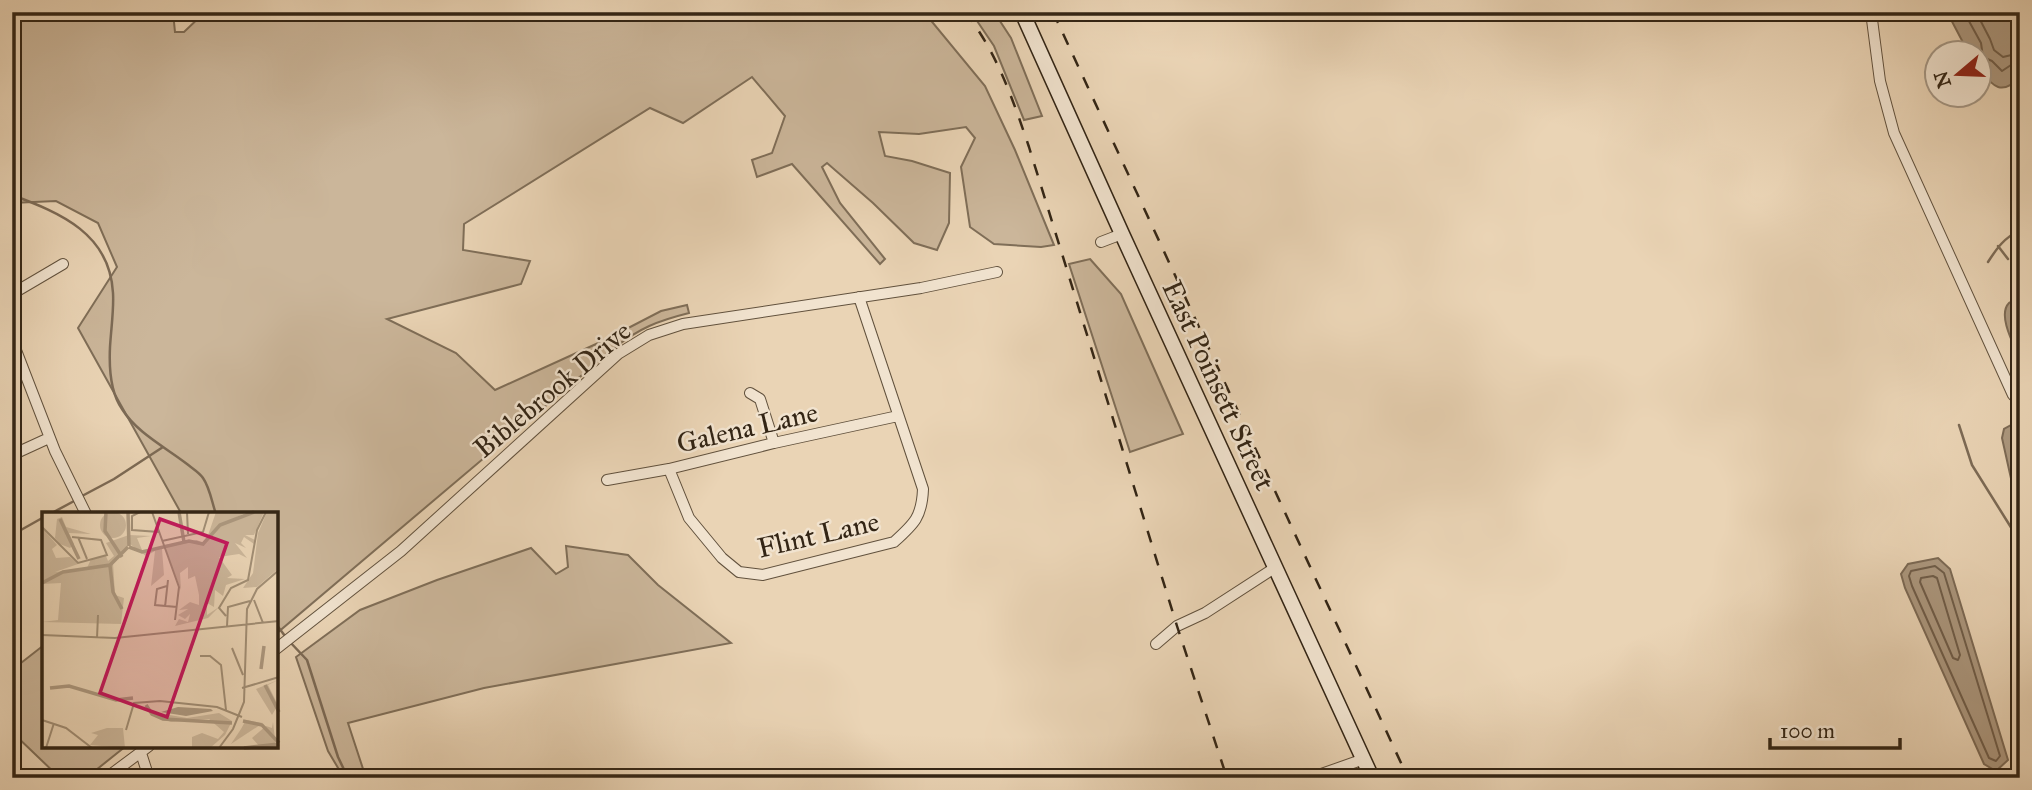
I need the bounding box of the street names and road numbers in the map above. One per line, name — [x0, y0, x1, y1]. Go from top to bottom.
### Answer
street label: East Poinsett Street — [1155, 275, 1283, 496]
street label: Biblebrook Drive — [467, 313, 638, 465]
street label: Galena Lane — [673, 394, 821, 461]
street label: Flint Lane — [754, 504, 882, 565]

